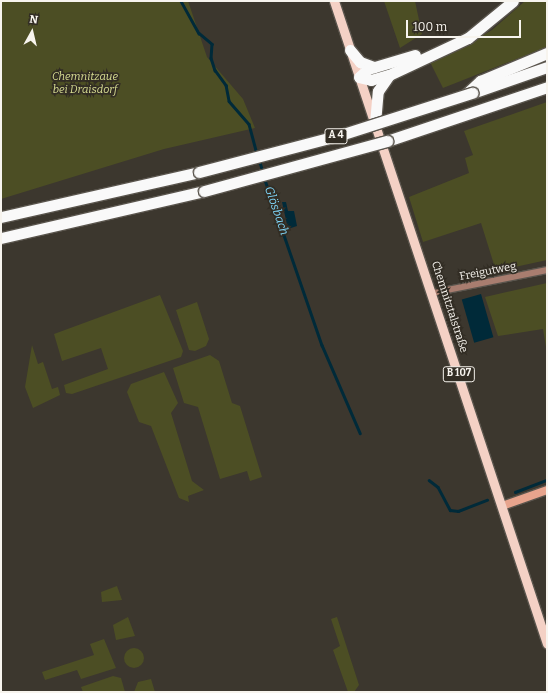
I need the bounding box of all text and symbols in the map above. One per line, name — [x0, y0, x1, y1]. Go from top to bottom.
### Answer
north arrow — [12, 12, 52, 52]
scale bar — [408, 12, 523, 38]
text: N — [29, 13, 39, 27]
text: 100 m — [413, 20, 447, 34]
park label: Chemnitzaue bei Draisdorf — [52, 71, 118, 97]
road number: A 4 — [324, 128, 348, 144]
water label: Glösbach — [261, 185, 291, 237]
street label: Chemnitztalstraße — [428, 260, 470, 354]
street label: Freigutweg — [459, 260, 517, 284]
road number: B 107 — [442, 366, 476, 382]

